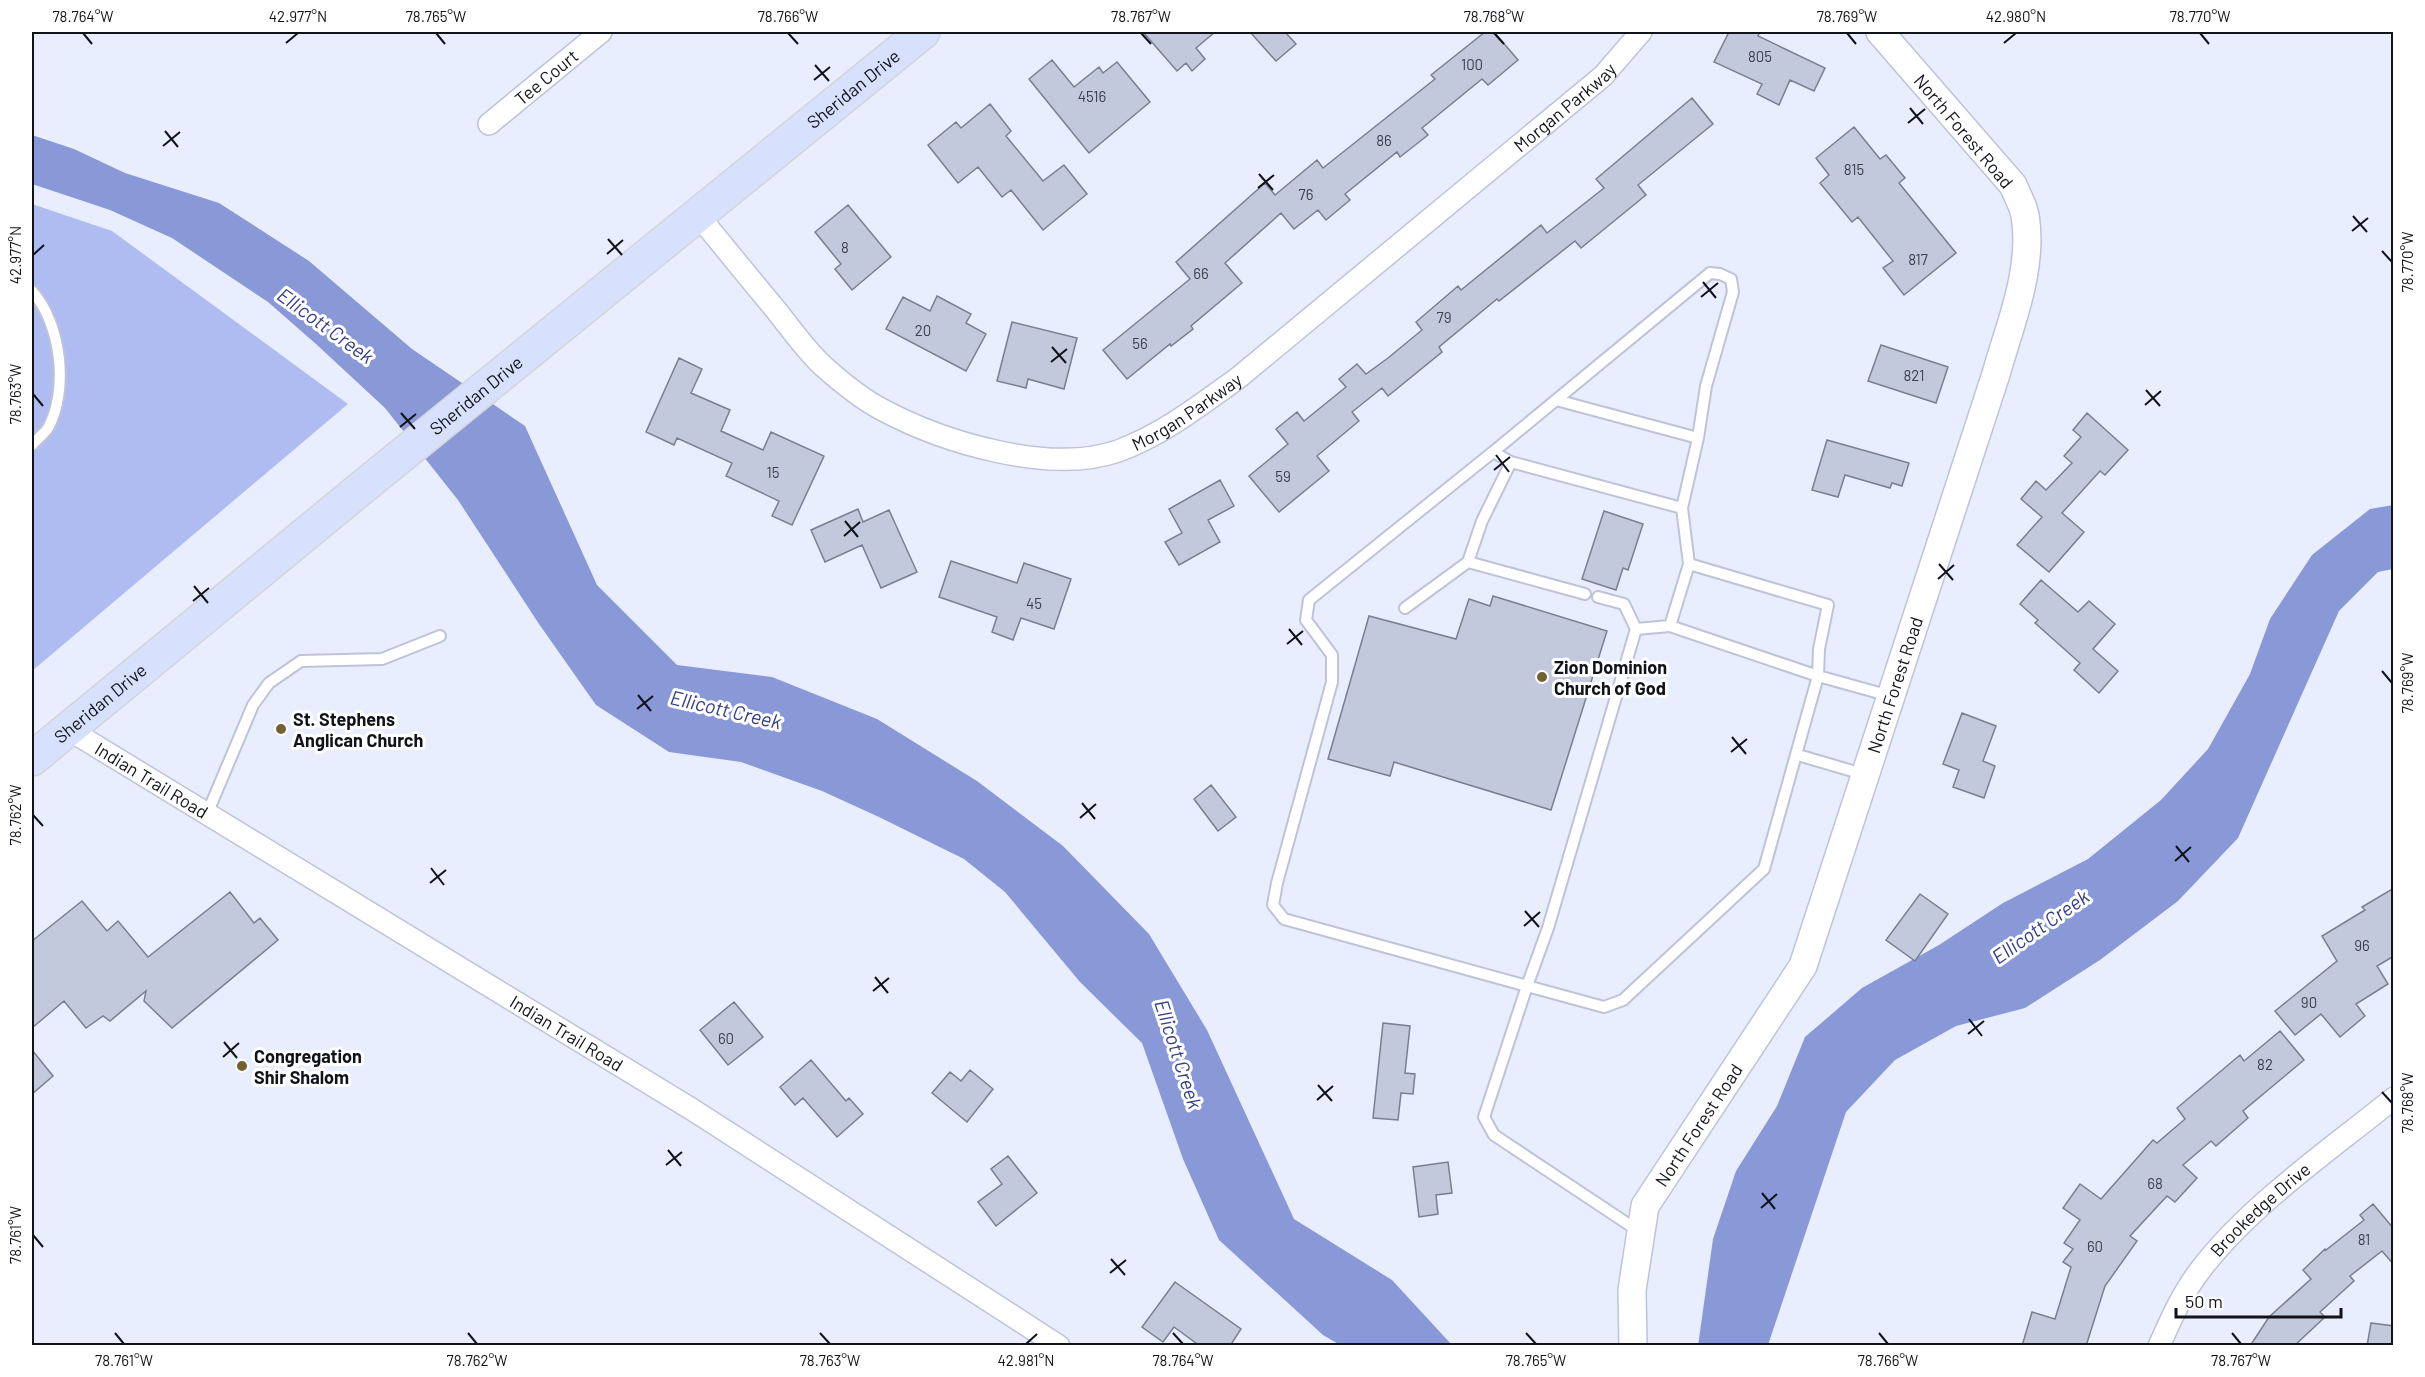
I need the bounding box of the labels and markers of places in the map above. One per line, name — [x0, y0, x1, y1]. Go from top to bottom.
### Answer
place label: Zion Dominion Church of God — [1554, 656, 1667, 699]
marker: Zion Dominion Church of God — [1535, 670, 1549, 684]
place label: St. Stephens Anglican Church — [293, 708, 423, 751]
marker: St. Stephens Anglican Church — [274, 722, 288, 736]
place label: Congregation Shir Shalom — [254, 1045, 362, 1088]
marker: Congregation Shir Shalom — [235, 1059, 249, 1073]

